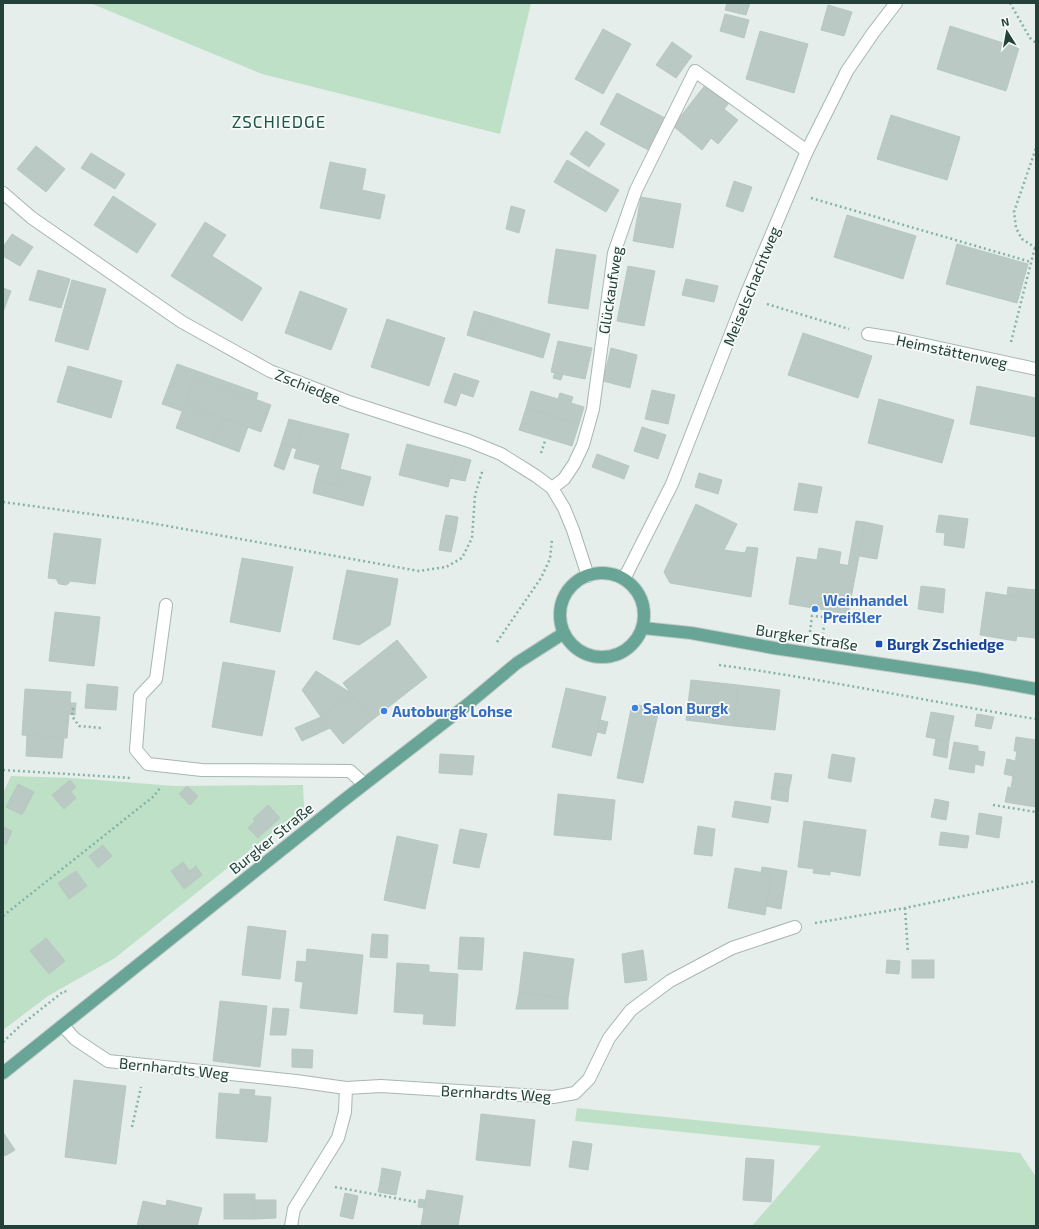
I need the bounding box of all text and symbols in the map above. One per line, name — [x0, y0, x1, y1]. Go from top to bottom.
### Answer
north arrow — [987, 12, 1027, 52]
text: N — [1000, 15, 1010, 29]
district label: ZSCHIEDGE — [232, 111, 326, 131]
street label: Meiselschachtweg — [719, 223, 783, 348]
street label: Glückaufweg — [594, 244, 626, 335]
street label: Heimstättenweg — [895, 330, 1010, 372]
street label: Zschiedge — [273, 365, 343, 407]
place label: Weinhandel Preißler — [823, 591, 908, 626]
marker: Weinhandel Preißler — [810, 604, 820, 614]
street label: Burgker Straße — [755, 620, 859, 654]
place label: Burgk Zschiedge — [887, 635, 1004, 653]
marker: Burgk Zschiedge — [874, 639, 884, 649]
place label: Salon Burgk — [643, 699, 729, 717]
place label: Autoburgk Lohse — [392, 702, 512, 720]
marker: Salon Burgk — [630, 703, 640, 713]
marker: Autoburgk Lohse — [379, 706, 389, 716]
street label: Burgker Straße — [225, 799, 317, 877]
street label: Bernhardts Weg — [118, 1053, 230, 1083]
street label: Bernhardts Weg — [440, 1081, 552, 1105]

